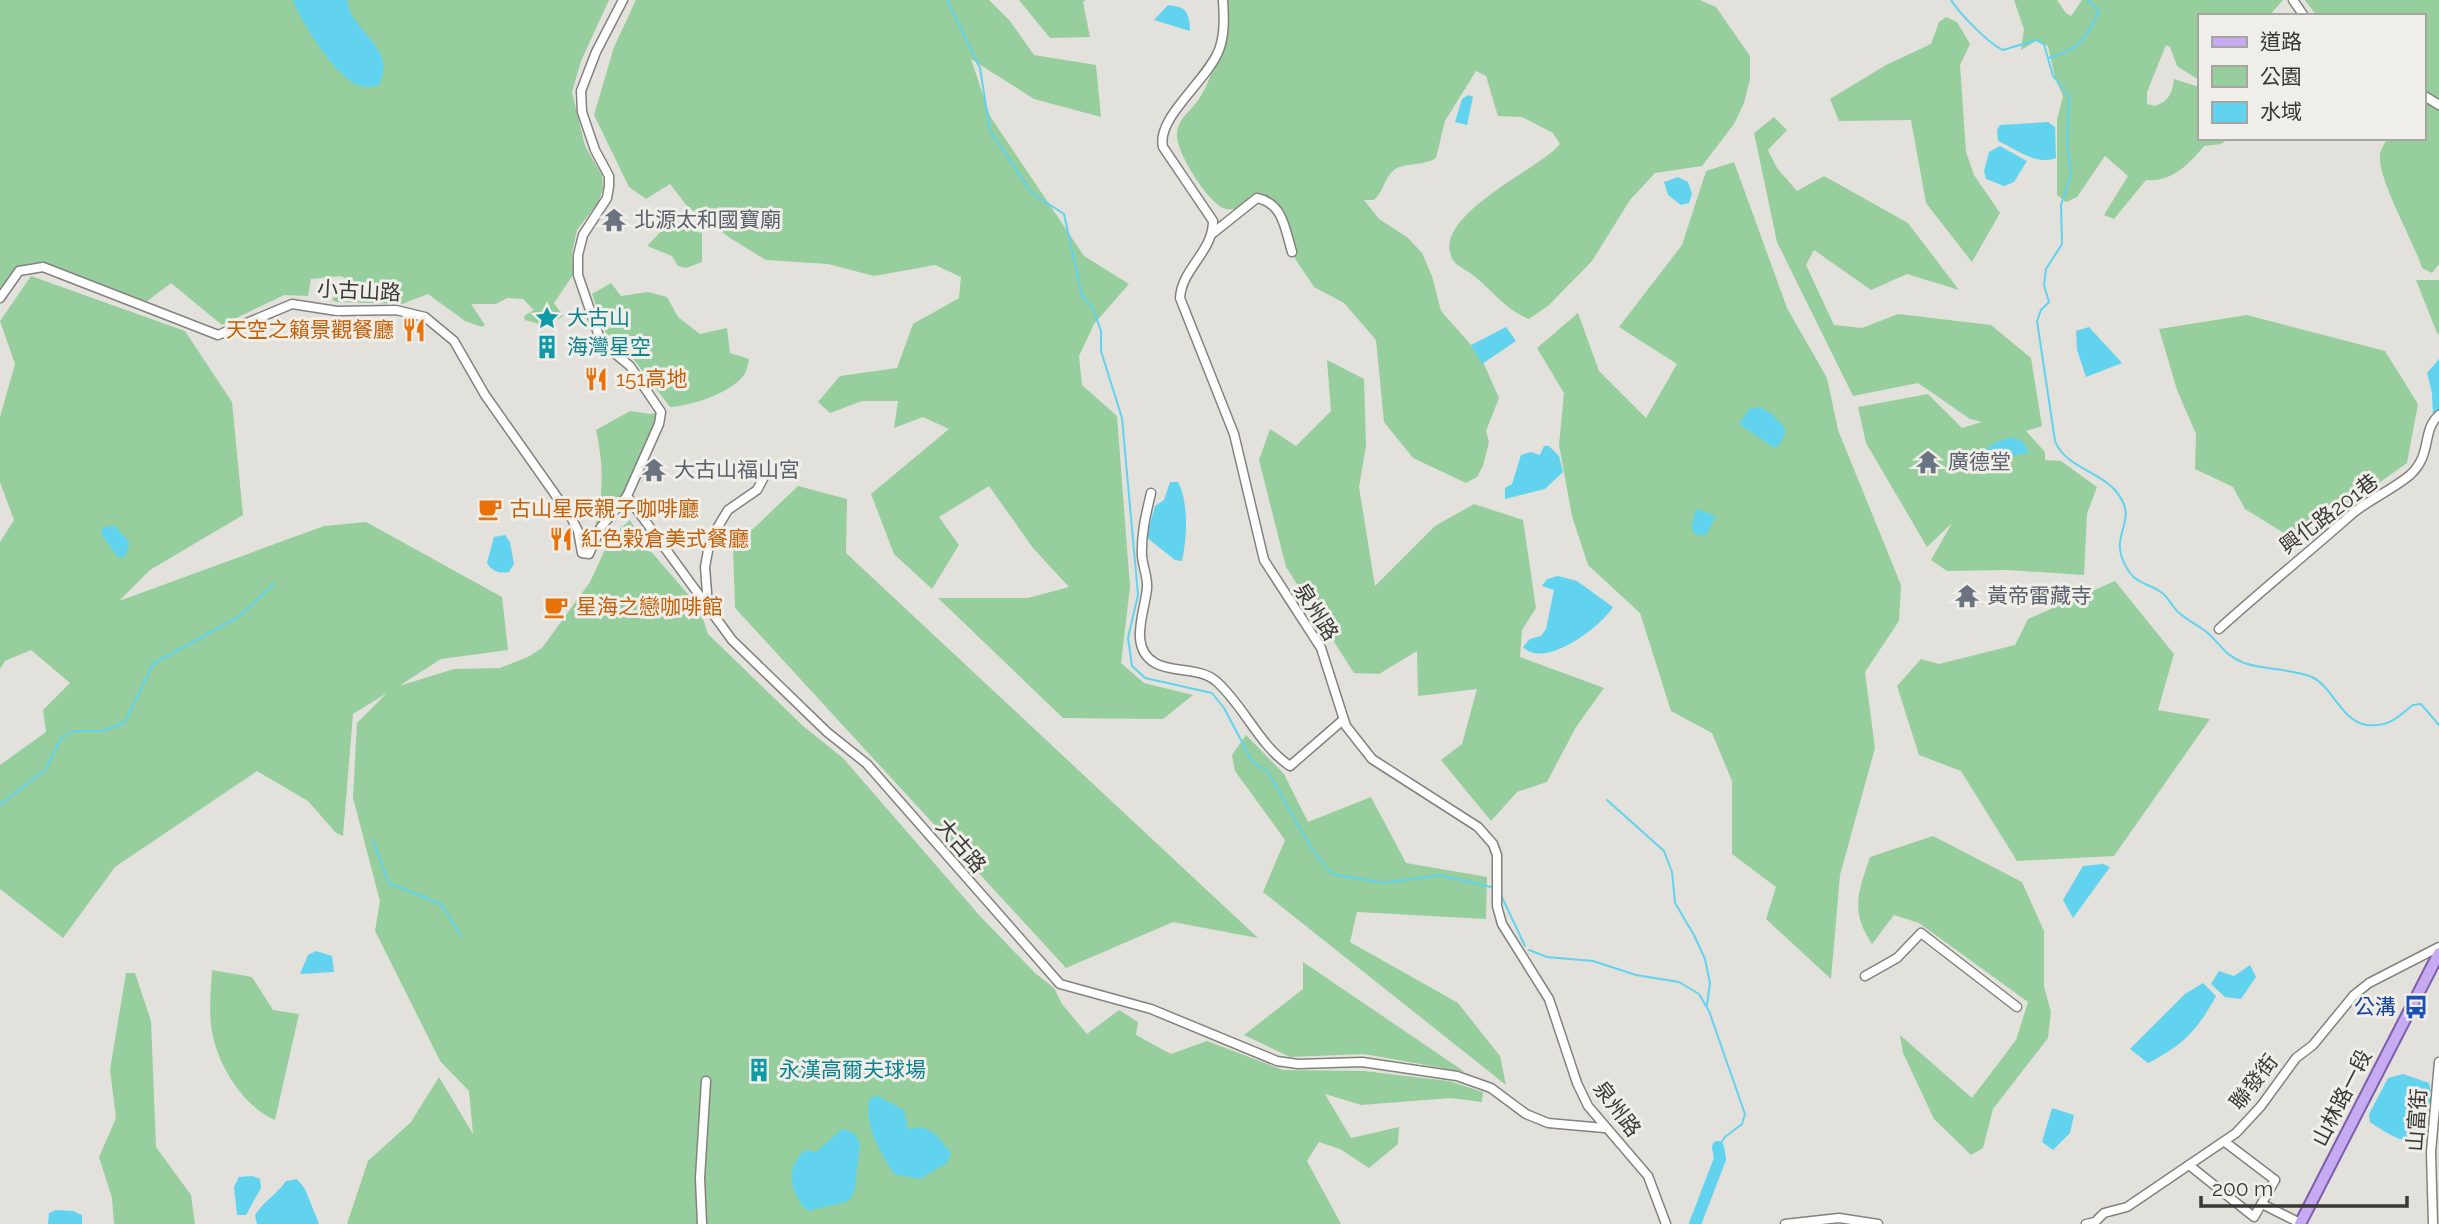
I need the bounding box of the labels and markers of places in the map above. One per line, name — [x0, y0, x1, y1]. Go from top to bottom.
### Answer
temple icon: 北源太和國寶廟 — [600, 206, 628, 234]
place label: 北源太和國寶廟 — [634, 207, 781, 232]
place icon: 大古山 — [533, 304, 561, 332]
place label: 大古山 — [567, 305, 630, 330]
restaurant icon: 天空之籟景觀餐廳 — [400, 316, 428, 344]
place label: 天空之籟景觀餐廳 — [226, 317, 394, 342]
building icon: 海灣星空 — [533, 333, 561, 361]
place label: 海灣星空 — [567, 334, 651, 359]
restaurant icon: 151高地 — [582, 365, 610, 393]
place label: 151高地 — [616, 366, 687, 391]
temple icon: 廣德堂 — [1914, 448, 1942, 476]
place label: 廣德堂 — [1948, 449, 2011, 474]
temple icon: 大古山福山宮 — [640, 456, 668, 484]
place label: 大古山福山宮 — [674, 457, 800, 482]
cafe icon: 古山星辰親子咖啡廳 — [476, 495, 504, 523]
place label: 古山星辰親子咖啡廳 — [510, 496, 699, 521]
restaurant icon: 紅色榖倉美式餐廳 — [547, 525, 575, 553]
place label: 紅色榖倉美式餐廳 — [581, 526, 749, 551]
temple icon: 黃帝雷藏寺 — [1953, 582, 1981, 610]
place label: 黃帝雷藏寺 — [1987, 583, 2092, 608]
cafe icon: 星海之戀咖啡館 — [542, 593, 570, 621]
place label: 星海之戀咖啡館 — [576, 594, 723, 619]
bus stop icon: 公溝 — [2402, 993, 2430, 1021]
place label: 公溝 — [2354, 994, 2396, 1019]
building icon: 永漢高爾夫球場 — [745, 1056, 773, 1084]
place label: 永漢高爾夫球場 — [779, 1057, 926, 1082]

